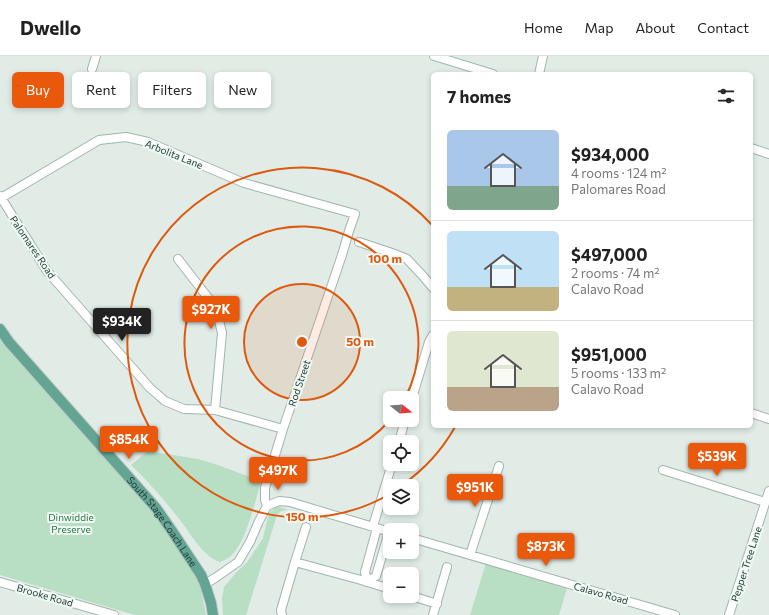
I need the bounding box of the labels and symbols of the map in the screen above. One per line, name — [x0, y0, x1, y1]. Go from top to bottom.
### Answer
street label: Arbolita Lane — [143, 137, 205, 171]
street label: Palomares Road — [8, 213, 58, 281]
text: 100 m — [368, 251, 402, 265]
pin: $927K — [183, 296, 239, 330]
pin: $934K — [94, 308, 150, 342]
text: 50 m — [346, 334, 374, 348]
centre of rings — [295, 335, 309, 349]
street label: Rod Street — [285, 358, 313, 408]
north arrow — [383, 391, 419, 427]
pin: $854K — [101, 426, 157, 460]
pin: $539K — [689, 443, 745, 477]
pin: $497K — [250, 457, 306, 491]
street label: South Stage Coach Lane — [125, 474, 200, 569]
pin: $951K — [447, 474, 503, 508]
text: 150 m — [285, 509, 319, 523]
park label: Dinwiddie Preserve — [48, 511, 94, 535]
street label: Pepper Tree Lane — [728, 525, 764, 603]
pin: $873K — [518, 533, 574, 567]
street label: Calavo Road — [572, 580, 630, 607]
street label: Brooke Road — [15, 581, 75, 609]

